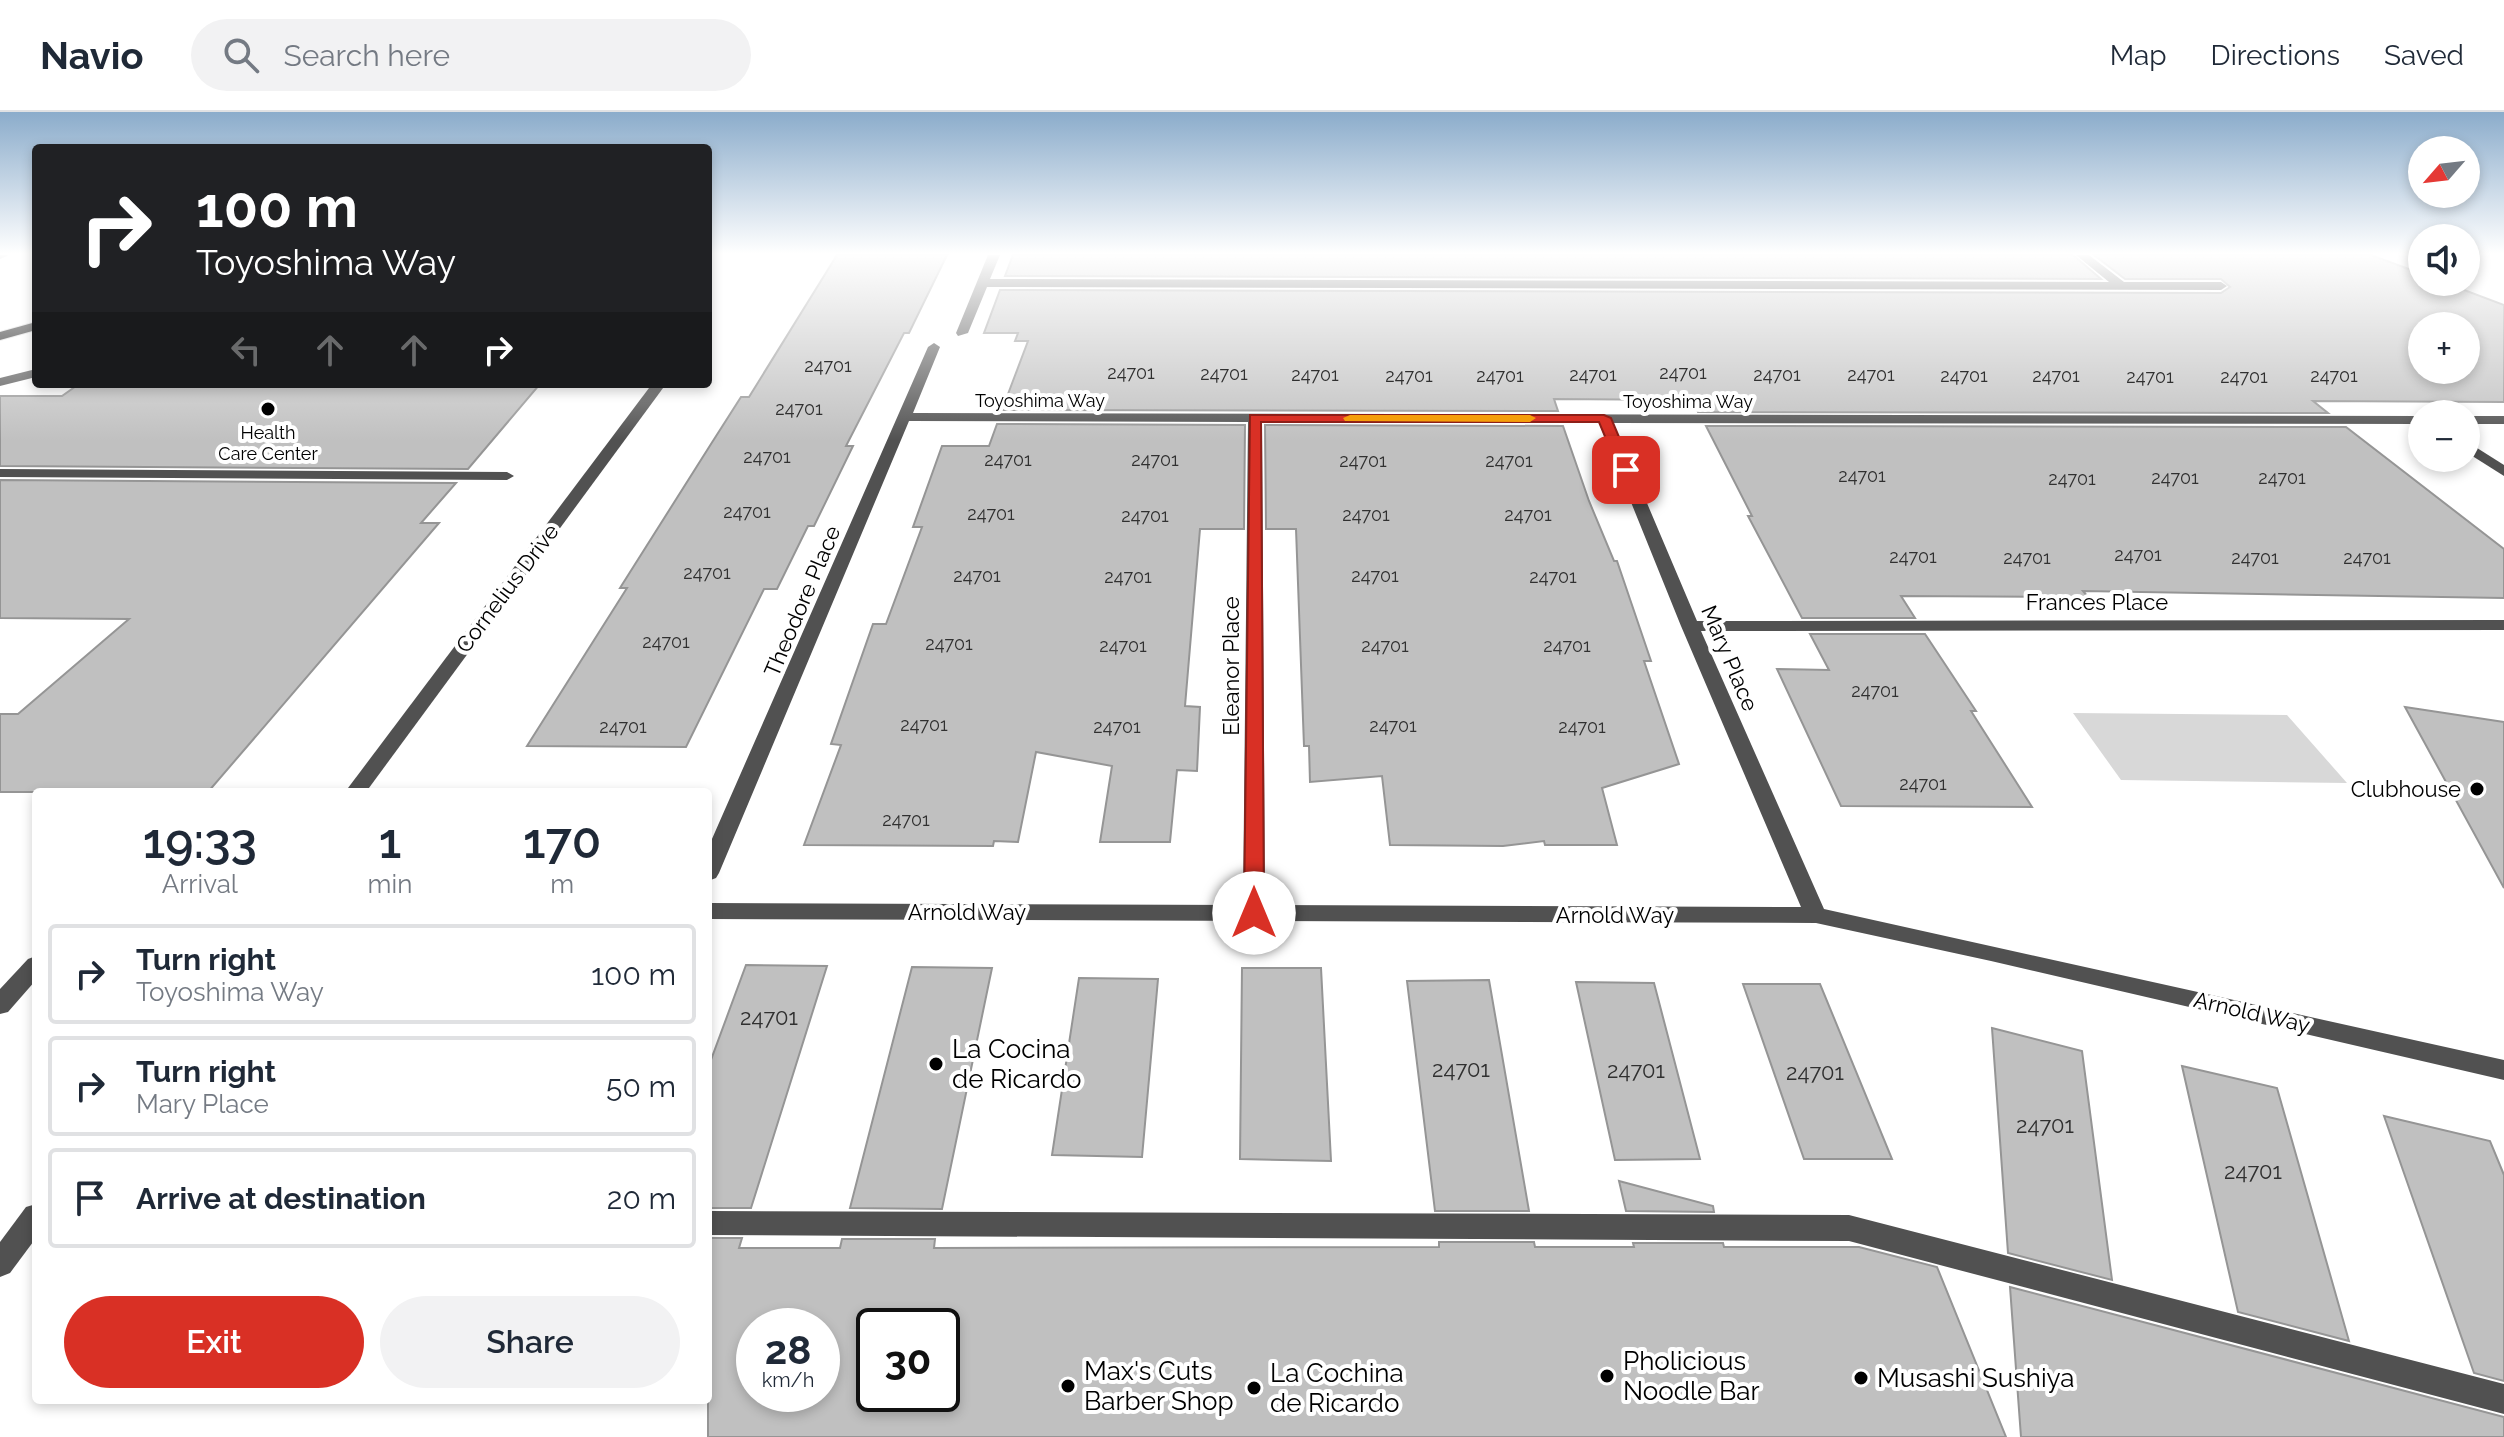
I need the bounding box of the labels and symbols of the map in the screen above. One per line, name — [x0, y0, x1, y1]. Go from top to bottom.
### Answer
north arrow — [2408, 136, 2480, 208]
house number: 24701 — [804, 355, 852, 376]
house number: 24701 — [1107, 362, 1155, 383]
house number: 24701 — [1659, 362, 1707, 383]
house number: 24701 — [1200, 363, 1248, 384]
house number: 24701 — [1291, 364, 1339, 385]
house number: 24701 — [1569, 364, 1617, 385]
house number: 24701 — [1753, 364, 1801, 385]
house number: 24701 — [1847, 364, 1895, 385]
house number: 24701 — [1385, 365, 1433, 386]
house number: 24701 — [1476, 365, 1524, 386]
house number: 24701 — [1940, 365, 1988, 386]
house number: 24701 — [2032, 365, 2080, 386]
house number: 24701 — [2310, 365, 2358, 386]
house number: 24701 — [2126, 366, 2174, 387]
house number: 24701 — [2220, 366, 2268, 387]
street label: Toyoshima Way — [975, 390, 1105, 411]
street label: Toyoshima Way — [1623, 391, 1753, 412]
house number: 24701 — [775, 398, 823, 419]
marker: Health Care Center — [259, 400, 277, 418]
place label: Health Care Center — [218, 422, 318, 464]
pin — [1592, 436, 1660, 504]
house number: 24701 — [743, 446, 791, 467]
house number: 24701 — [984, 449, 1032, 470]
house number: 24701 — [1131, 449, 1179, 470]
house number: 24701 — [1339, 450, 1387, 471]
house number: 24701 — [1485, 450, 1533, 471]
house number: 24701 — [1838, 465, 1886, 486]
house number: 24701 — [2151, 467, 2199, 488]
house number: 24701 — [2258, 467, 2306, 488]
house number: 24701 — [2048, 468, 2096, 489]
house number: 24701 — [723, 501, 771, 522]
house number: 24701 — [967, 503, 1015, 524]
house number: 24701 — [1342, 504, 1390, 525]
house number: 24701 — [1504, 504, 1552, 525]
house number: 24701 — [1121, 505, 1169, 526]
street label: Cornelius Drive — [450, 519, 564, 657]
street label: Theodore Place — [758, 522, 846, 680]
house number: 24701 — [2114, 544, 2162, 565]
house number: 24701 — [1889, 546, 1937, 567]
house number: 24701 — [2003, 547, 2051, 568]
house number: 24701 — [2231, 547, 2279, 568]
house number: 24701 — [2343, 547, 2391, 568]
house number: 24701 — [683, 562, 731, 583]
house number: 24701 — [953, 565, 1001, 586]
house number: 24701 — [1351, 565, 1399, 586]
house number: 24701 — [1104, 566, 1152, 587]
house number: 24701 — [1529, 566, 1577, 587]
street label: Frances Place — [2026, 589, 2168, 615]
street label: Eleanor Place — [1218, 596, 1244, 736]
street label: Mary Place — [1696, 601, 1764, 715]
house number: 24701 — [642, 631, 690, 652]
house number: 24701 — [925, 633, 973, 654]
house number: 24701 — [1099, 635, 1147, 656]
house number: 24701 — [1361, 635, 1409, 656]
house number: 24701 — [1543, 635, 1591, 656]
house number: 24701 — [1851, 680, 1899, 701]
house number: 24701 — [900, 714, 948, 735]
house number: 24701 — [1369, 715, 1417, 736]
house number: 24701 — [599, 716, 647, 737]
house number: 24701 — [1093, 716, 1141, 737]
house number: 24701 — [1558, 716, 1606, 737]
house number: 24701 — [1899, 773, 1947, 794]
place label: Clubhouse — [2351, 776, 2461, 802]
marker: Clubhouse — [2468, 780, 2486, 798]
house number: 24701 — [882, 809, 930, 830]
position arrow — [1212, 871, 1296, 955]
street label: Arnold Way — [908, 899, 1026, 925]
street label: Arnold Way — [1556, 902, 1674, 928]
street label: Arnold Way — [2191, 986, 2313, 1038]
house number: 24701 — [740, 1004, 798, 1030]
place label: La Cocina de Ricardo — [952, 1034, 1081, 1094]
marker: La Cocina de Ricardo — [927, 1055, 945, 1073]
house number: 24701 — [1432, 1056, 1490, 1082]
house number: 24701 — [1607, 1057, 1665, 1083]
house number: 24701 — [1786, 1059, 1844, 1085]
house number: 24701 — [2016, 1112, 2074, 1138]
house number: 24701 — [2224, 1158, 2282, 1184]
speed limit sign: 30 — [856, 1308, 960, 1412]
place label: Pholicious Noodle Bar — [1623, 1346, 1760, 1406]
place label: Max's Cuts Barber Shop — [1084, 1356, 1234, 1416]
place label: La Cochina de Ricardo — [1270, 1358, 1404, 1418]
place label: Musashi Sushiya — [1877, 1363, 2075, 1393]
marker: Pholicious Noodle Bar — [1598, 1367, 1616, 1385]
marker: Musashi Sushiya — [1852, 1369, 1870, 1387]
marker: Max's Cuts Barber Shop — [1059, 1377, 1077, 1395]
marker: La Cochina de Ricardo — [1245, 1379, 1263, 1397]

